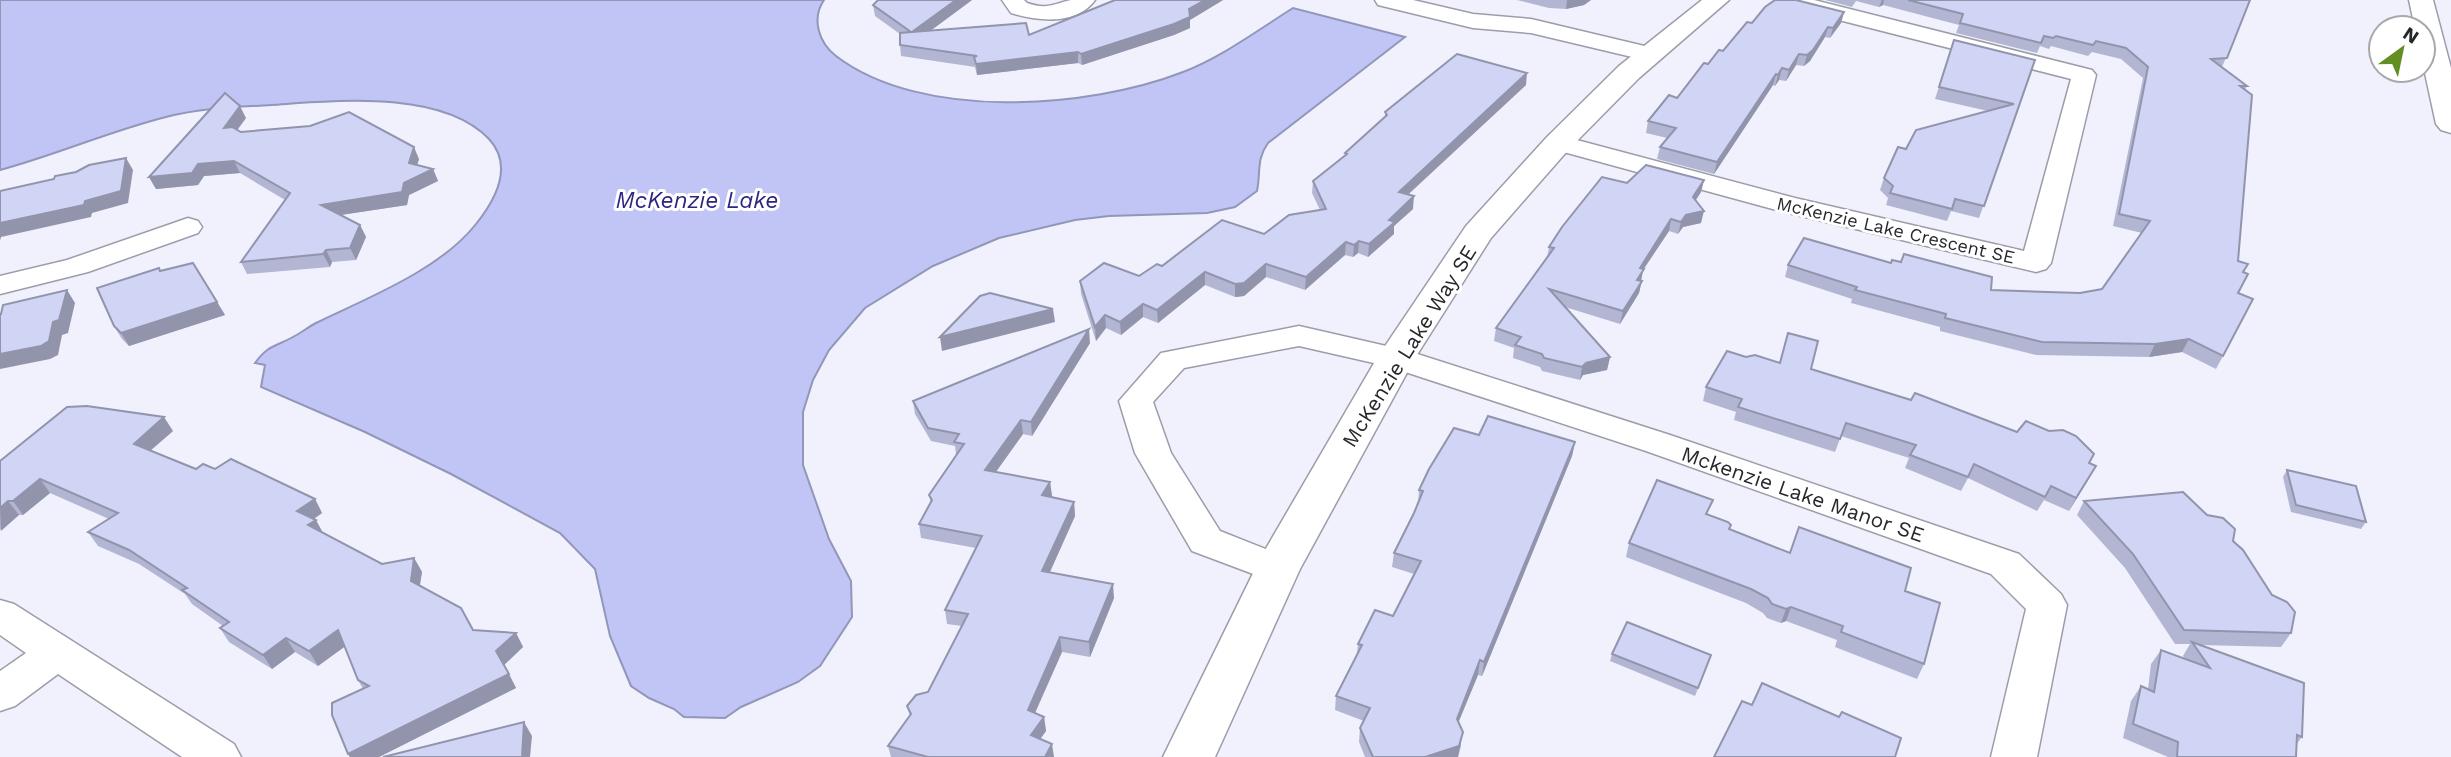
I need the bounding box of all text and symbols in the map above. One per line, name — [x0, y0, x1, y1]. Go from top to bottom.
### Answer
north arrow — [2367, 14, 2437, 84]
text: N — [2399, 22, 2423, 49]
water label: McKenzie Lake — [615, 187, 779, 214]
street label: McKenzie Lake Crescent SE — [1775, 192, 2017, 268]
street label: McKenzie Lake Way SE — [1337, 240, 1481, 452]
street label: Mckenzie Lake Manor SE — [1678, 441, 1928, 547]

